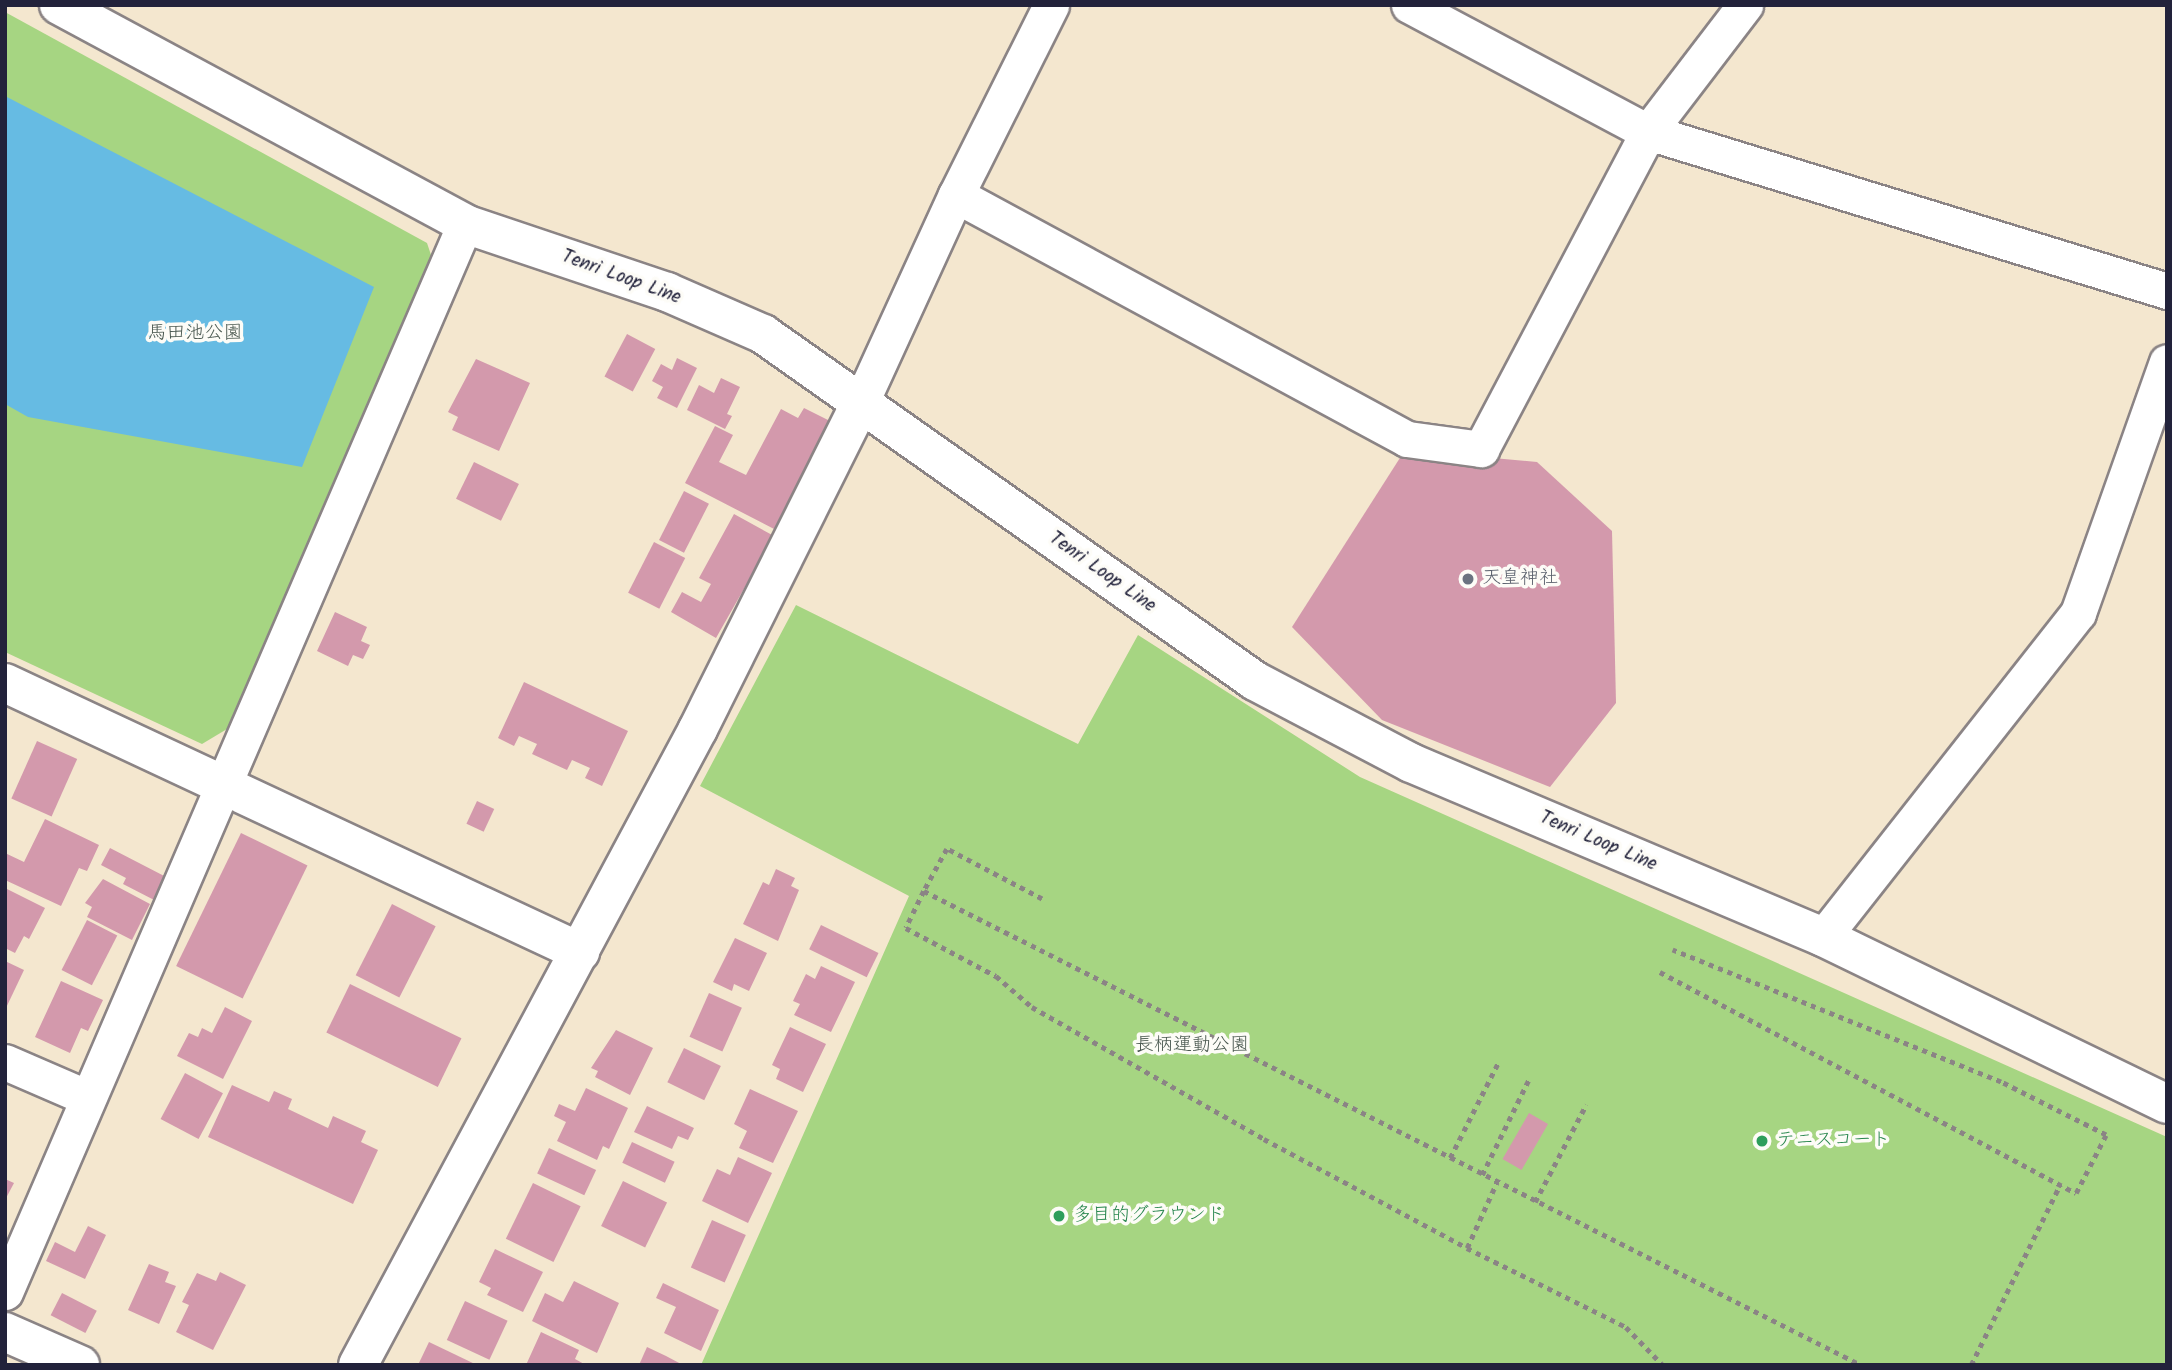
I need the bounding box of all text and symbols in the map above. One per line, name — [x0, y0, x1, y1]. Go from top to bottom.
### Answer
street label: Tenri Loop Line — [558, 246, 684, 310]
park label: 馬田池公園 — [148, 323, 242, 345]
street label: Tenri Loop Line — [1044, 528, 1160, 618]
place label: 天皇神社 — [1482, 568, 1558, 590]
marker: 天皇神社 — [1460, 571, 1476, 587]
street label: Tenri Loop Line — [1536, 807, 1660, 877]
park label: 長柄運動公園 — [1135, 1035, 1249, 1057]
place label: テニスコート — [1776, 1130, 1890, 1152]
marker: テニスコート — [1754, 1133, 1770, 1149]
place label: 多目的グラウンド — [1073, 1205, 1225, 1227]
marker: 多目的グラウンド — [1051, 1208, 1067, 1224]

